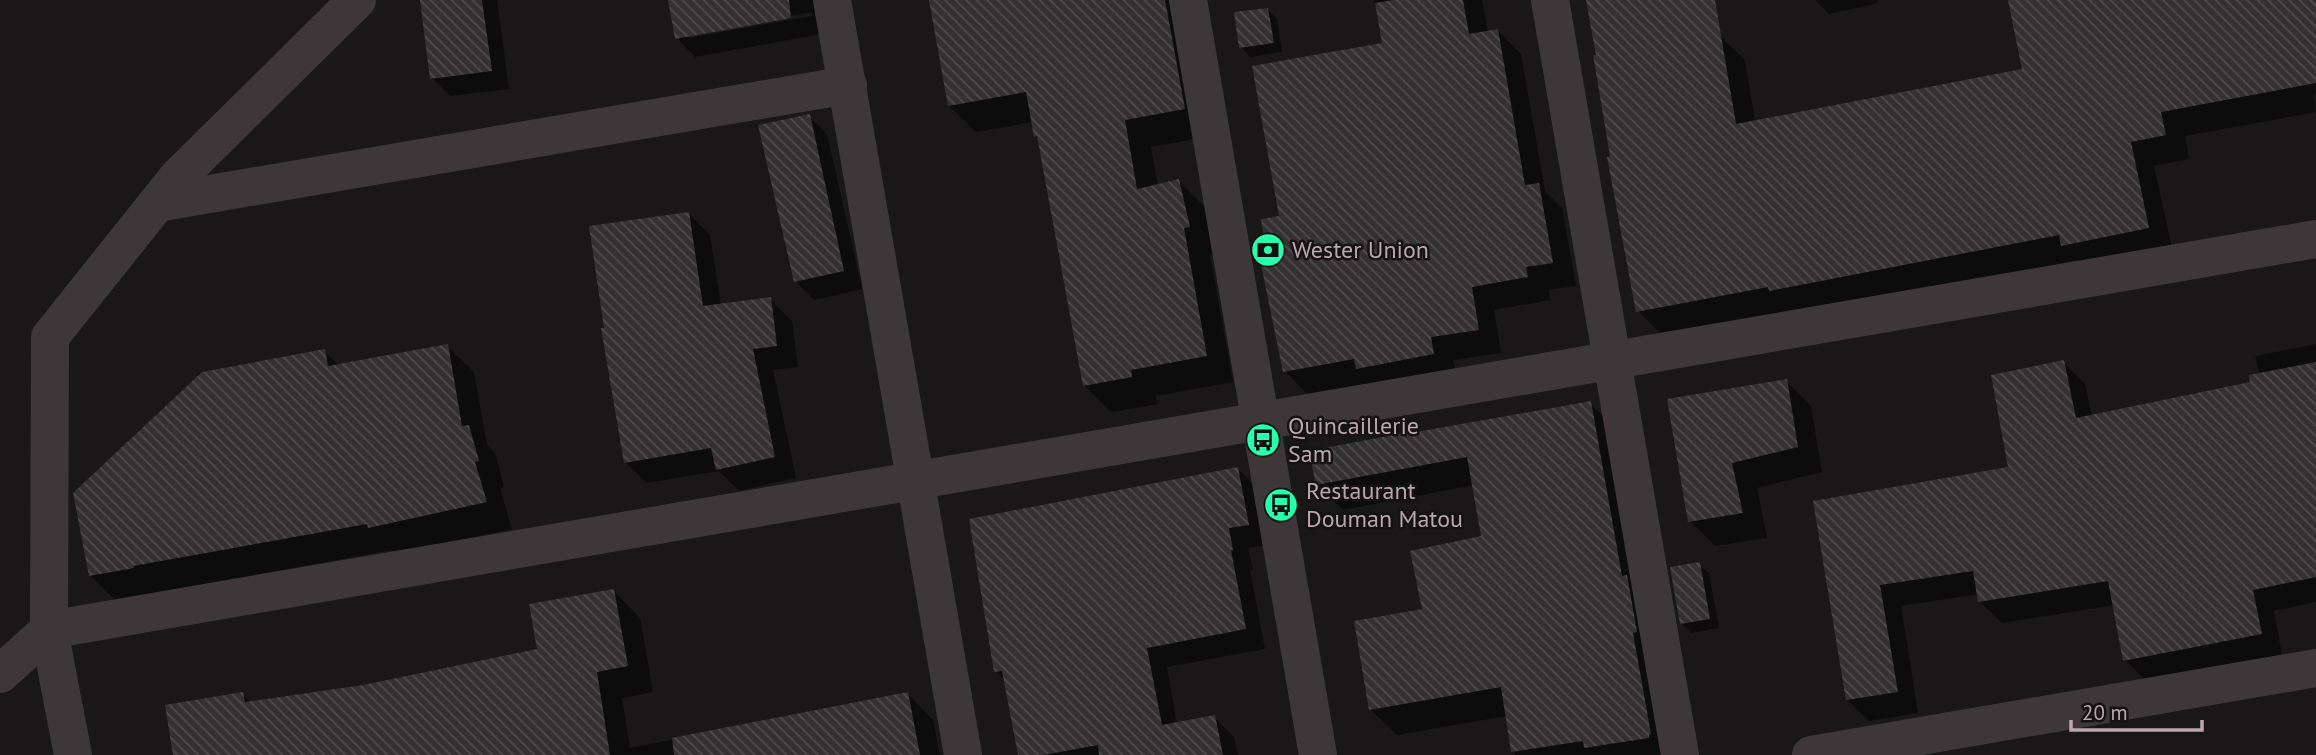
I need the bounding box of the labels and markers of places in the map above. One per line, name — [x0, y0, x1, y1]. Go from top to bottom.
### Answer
bank icon: Wester Union — [1249, 231, 1287, 269]
place label: Wester Union — [1292, 234, 1429, 265]
place label: Quincaillerie Sam — [1288, 410, 1419, 469]
bus stop icon: Quincaillerie Sam — [1244, 421, 1282, 459]
place label: Restaurant Douman Matou — [1306, 475, 1463, 534]
bus stop icon: Restaurant Douman Matou — [1262, 486, 1300, 524]

